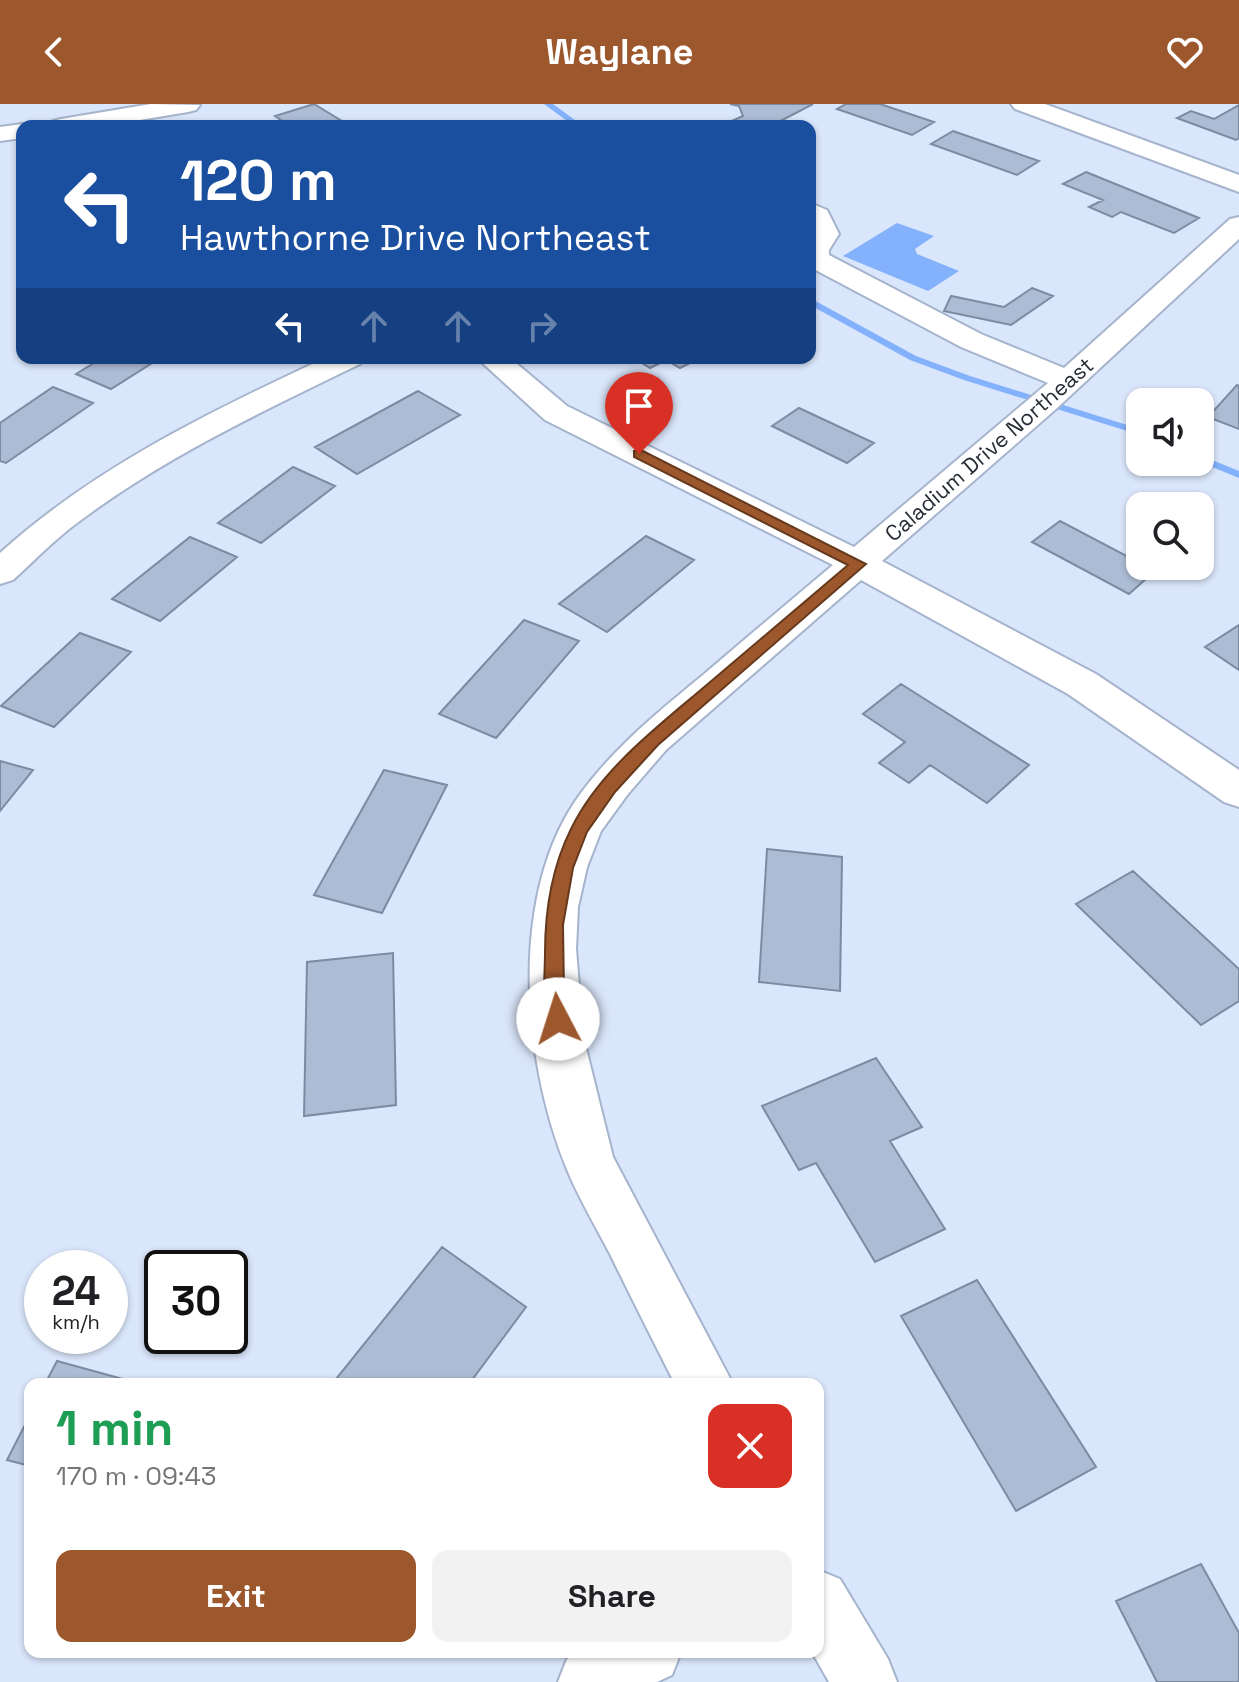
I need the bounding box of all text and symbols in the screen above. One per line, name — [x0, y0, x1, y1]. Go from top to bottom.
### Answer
text: Waylane — [546, 29, 693, 75]
icon: back — [32, 30, 76, 74]
icon: heart — [1163, 30, 1207, 74]
text: 120 m — [180, 145, 337, 216]
icon: left — [48, 152, 152, 256]
text: Hawthorne Drive Northeast — [180, 215, 651, 261]
icon: left — [268, 304, 312, 348]
icon: ahead — [352, 304, 396, 348]
icon: ahead — [436, 304, 480, 348]
icon: right — [520, 304, 564, 348]
street label: Caladium Drive Northeast — [879, 351, 1099, 547]
pin — [605, 372, 673, 454]
icon: arrive — [617, 384, 661, 428]
map controls — [1126, 388, 1214, 580]
button: sound — [1126, 388, 1214, 476]
button: search — [1126, 492, 1214, 580]
position arrow — [516, 977, 600, 1061]
speed limit sign: 30 — [144, 1250, 248, 1354]
text: 24 — [52, 1266, 100, 1317]
text: km/h — [52, 1309, 100, 1335]
text: 1 min — [56, 1398, 173, 1459]
button: close — [708, 1404, 792, 1488]
text: 170 m · 09:43 — [56, 1459, 216, 1493]
button: Exit — [56, 1550, 416, 1642]
button: Share — [432, 1550, 792, 1642]

